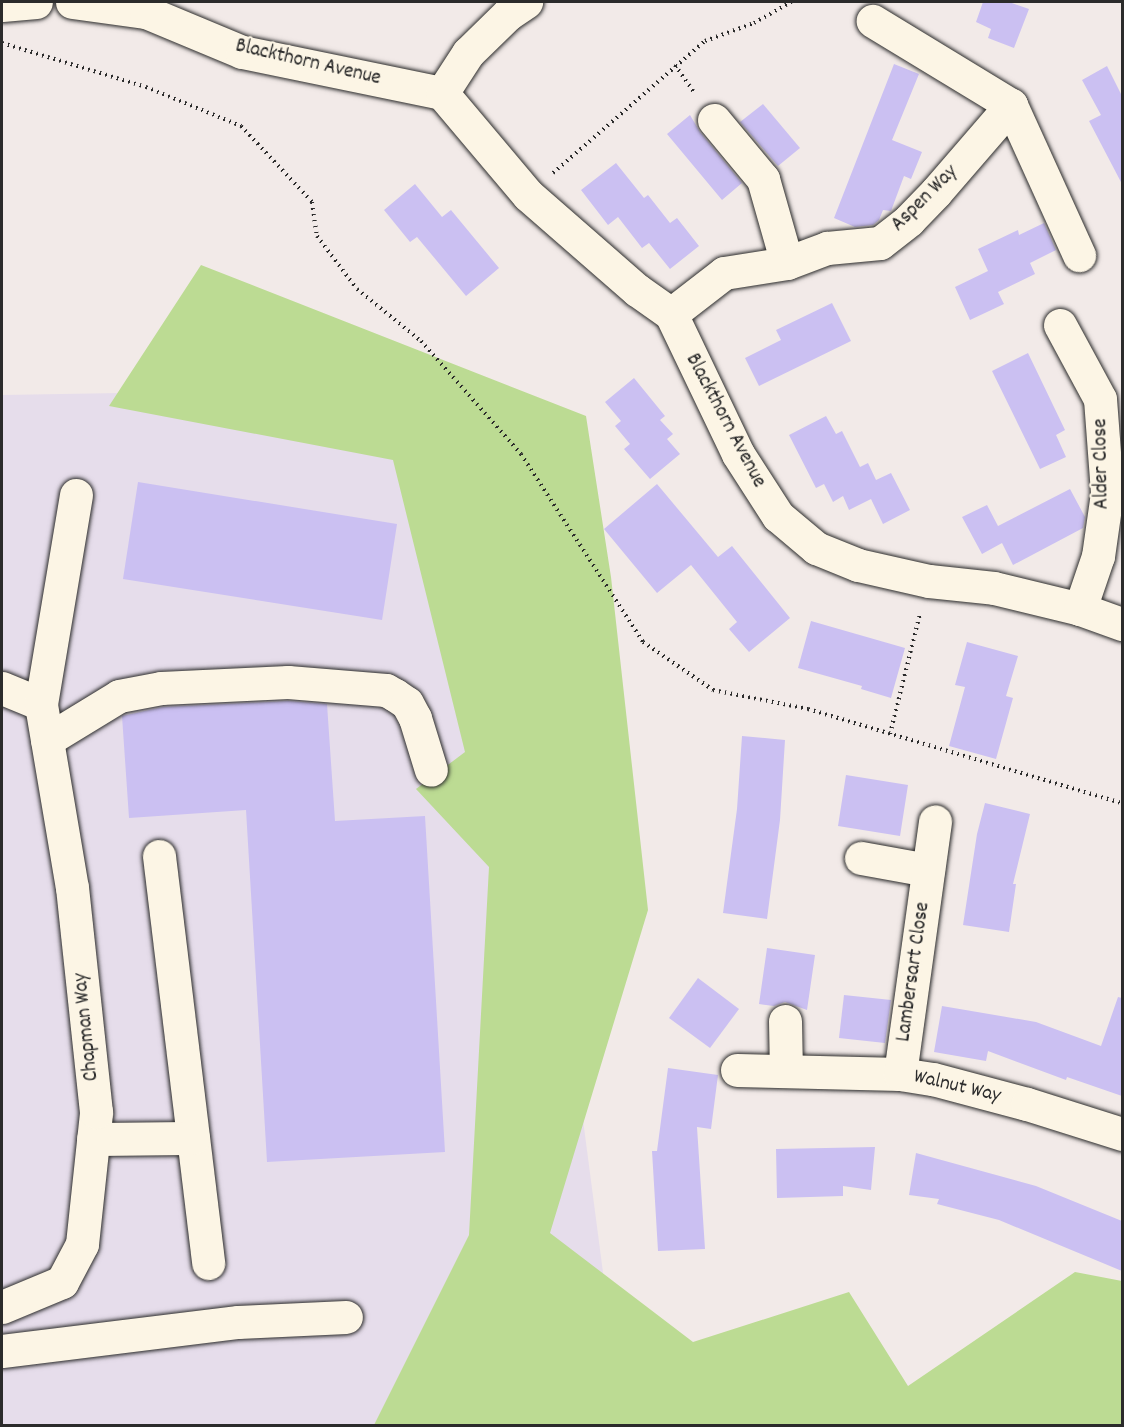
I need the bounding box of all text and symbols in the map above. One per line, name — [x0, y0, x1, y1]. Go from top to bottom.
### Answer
street label: Blackthorn Avenue — [233, 34, 383, 92]
street label: Aspen Way — [886, 160, 964, 238]
street label: Blackthorn Avenue — [679, 350, 771, 492]
street label: Alder Close — [1089, 418, 1115, 510]
street label: Lambersart Close — [892, 901, 936, 1043]
street label: Chapman Way — [69, 972, 105, 1082]
street label: Walnut Way — [911, 1065, 1003, 1109]

